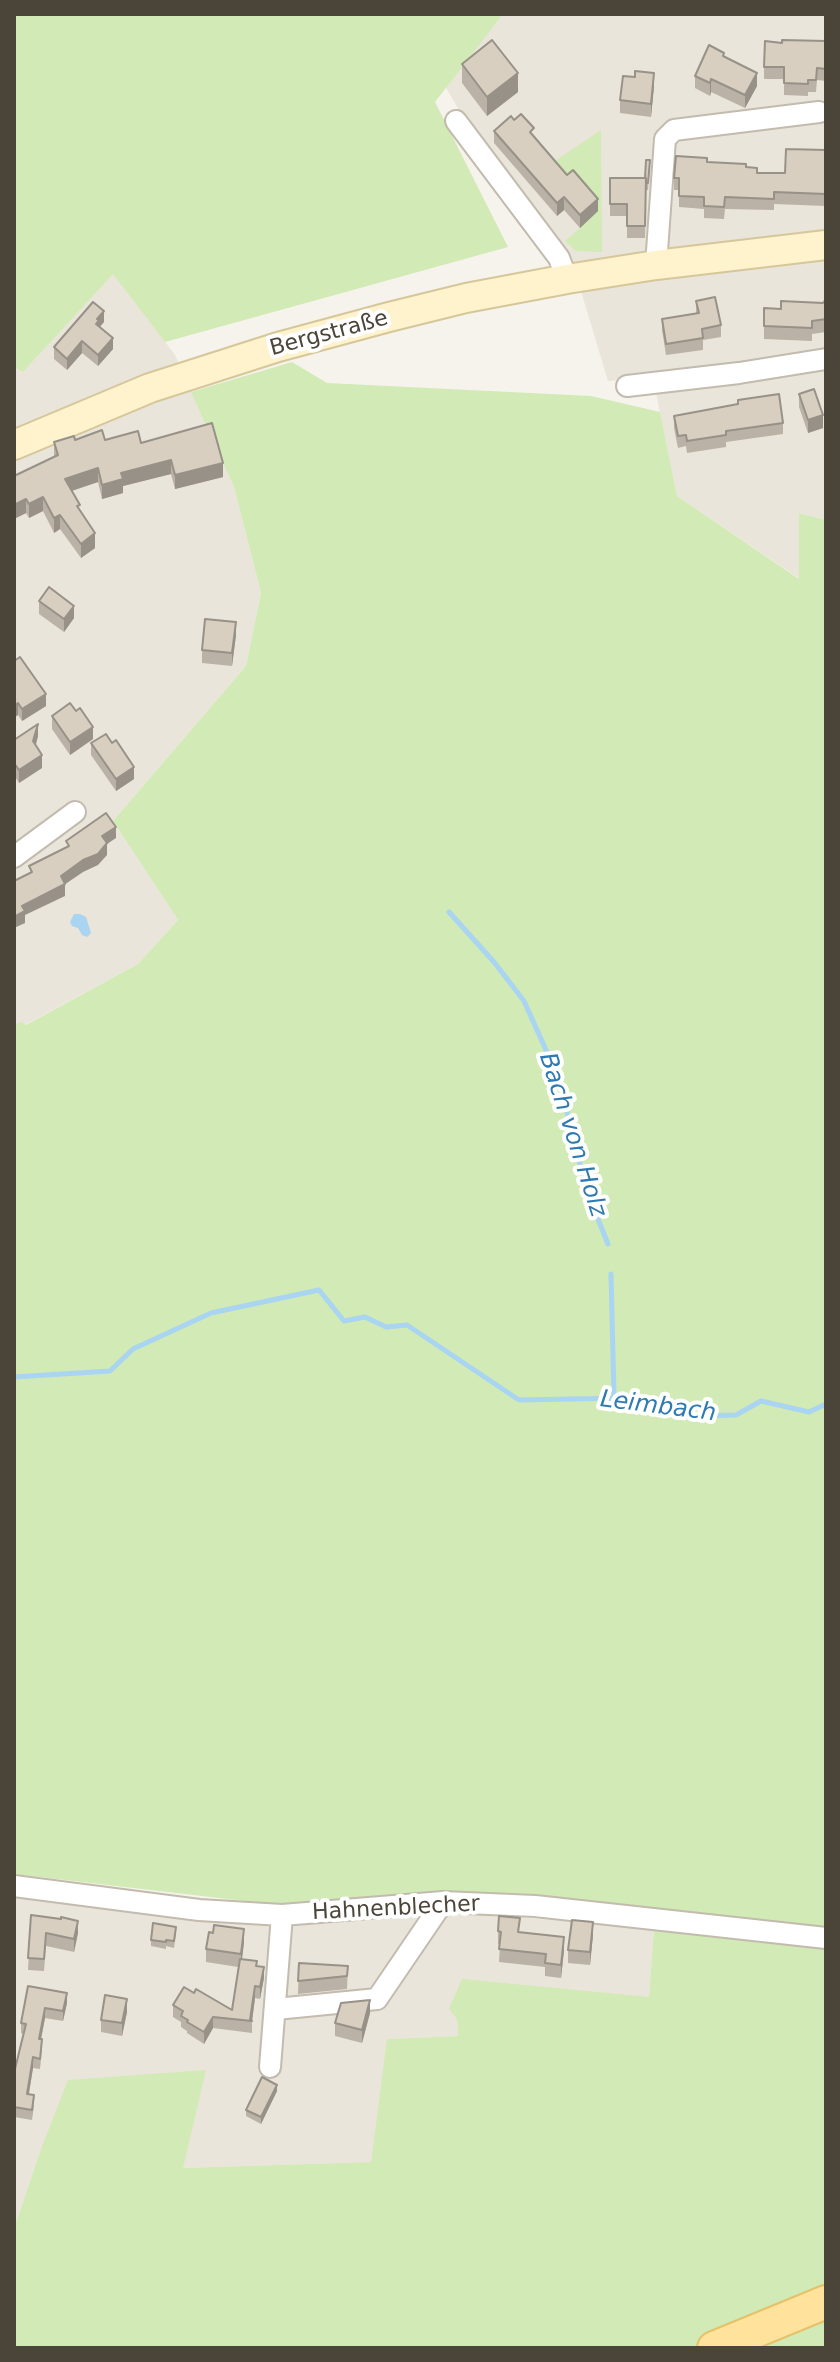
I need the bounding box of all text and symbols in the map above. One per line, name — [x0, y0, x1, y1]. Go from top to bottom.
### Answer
street label: Bergstraße — [267, 306, 391, 362]
water label: Bach von Holz — [532, 1049, 612, 1221]
water label: Leimbach — [598, 1386, 718, 1428]
street label: Hahnenblecher — [312, 1891, 480, 1927]

